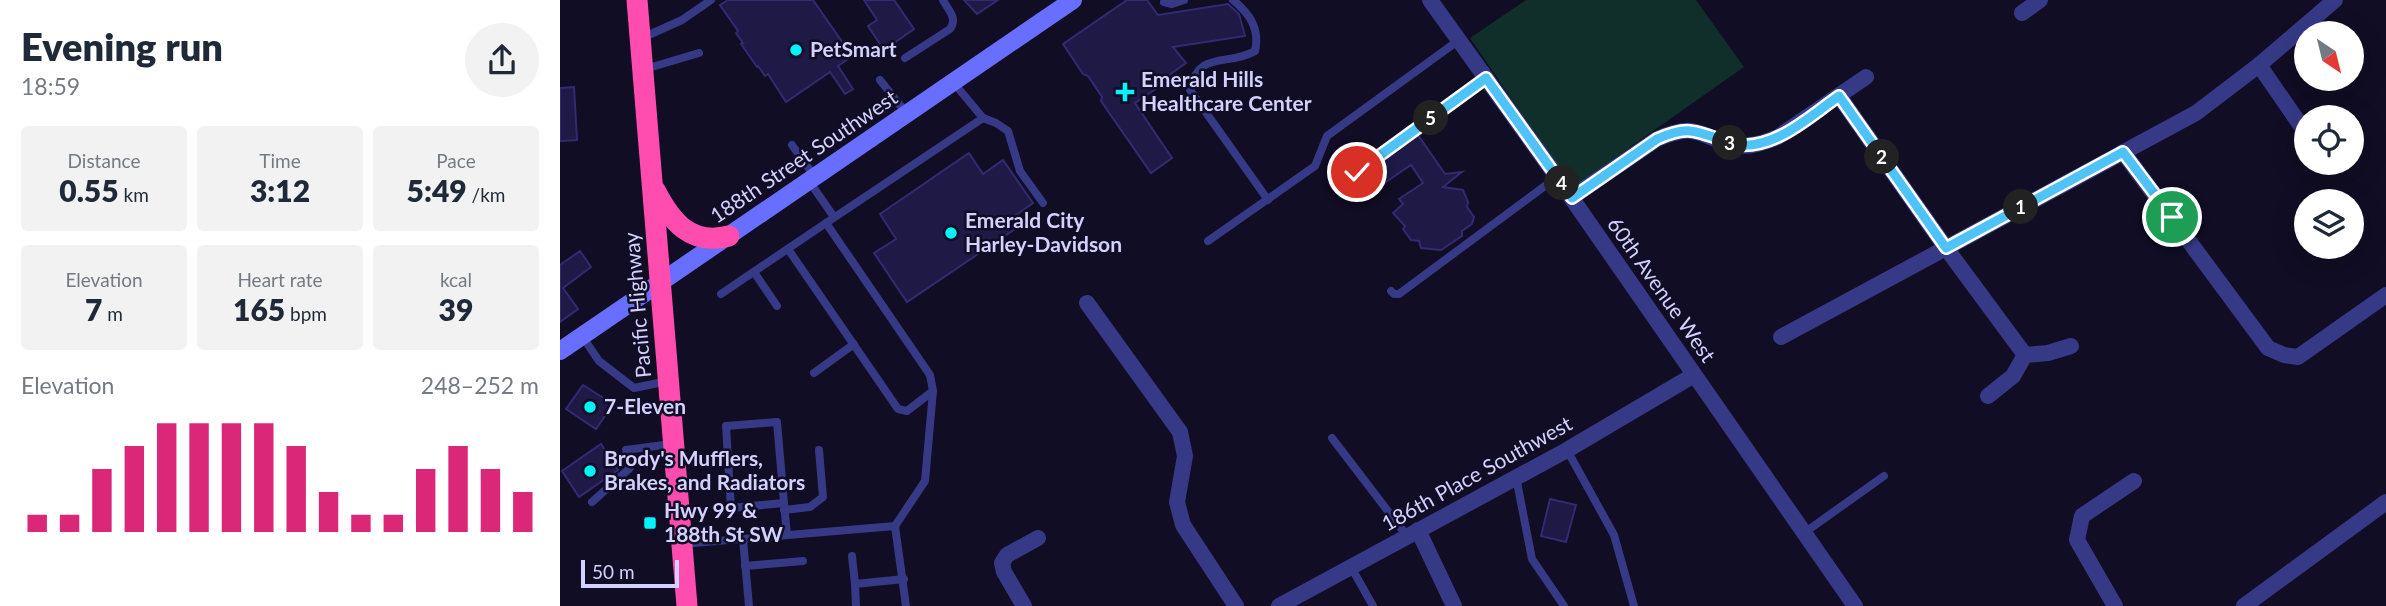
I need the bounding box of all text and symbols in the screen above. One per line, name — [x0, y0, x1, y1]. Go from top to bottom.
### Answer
north arrow — [2294, 21, 2364, 91]
map controls — [2294, 21, 2364, 259]
text: Evening run — [21, 23, 223, 69]
button: share — [465, 23, 539, 97]
place label: PetSmart — [810, 36, 897, 61]
marker: PetSmart — [788, 42, 804, 58]
place label: Emerald Hills Healthcare Center — [1141, 66, 1312, 115]
text: 18:59 — [21, 72, 80, 100]
marker: Emerald Hills Healthcare Center — [1115, 82, 1135, 102]
street label: 188th Street Southwest — [705, 84, 902, 228]
pin: 5 — [1414, 100, 1448, 136]
button: locate — [2294, 105, 2364, 175]
text: 5 — [1425, 106, 1436, 129]
pin: 3 — [1712, 125, 1748, 160]
text: 3 — [1724, 131, 1735, 154]
pin: 2 — [1864, 140, 1900, 174]
pin — [1327, 142, 1387, 202]
text: 2 — [1876, 145, 1887, 168]
text: Distance — [68, 149, 140, 172]
text: Time — [259, 149, 301, 172]
text: Pace — [436, 149, 476, 172]
icon: check — [1338, 153, 1376, 191]
pin: 4 — [1544, 166, 1580, 200]
text: 4 — [1556, 171, 1567, 194]
text: 0.55 — [59, 172, 119, 208]
text: 3:12 — [250, 172, 310, 208]
text: 5:49 — [407, 172, 467, 208]
text: km — [119, 183, 149, 206]
text: /km — [467, 183, 505, 206]
pin — [2142, 187, 2202, 247]
button: layers — [2294, 189, 2364, 259]
pin: 1 — [2004, 190, 2038, 224]
text: 1 — [2015, 195, 2026, 218]
icon: arrive — [2153, 198, 2191, 236]
place label: Emerald City Harley-Davidson — [965, 207, 1122, 256]
street label: 60th Avenue West — [1603, 212, 1722, 367]
marker: Emerald City Harley-Davidson — [943, 225, 959, 241]
street label: Pacific Highway — [618, 231, 655, 379]
text: Elevation — [65, 268, 143, 291]
text: Heart rate — [237, 268, 323, 291]
text: kcal — [440, 268, 472, 291]
text: 7 — [85, 291, 102, 327]
text: 165 — [233, 291, 285, 327]
text: 39 — [439, 291, 473, 327]
text: m — [102, 302, 123, 325]
text: bpm — [285, 302, 327, 325]
text: Elevation — [21, 371, 114, 399]
text: 248–252 m — [421, 371, 539, 399]
place label: 7-Eleven — [604, 393, 686, 418]
marker: 7-Eleven — [582, 399, 598, 415]
street label: 186th Place Southwest — [1377, 410, 1576, 535]
place label: Brody's Mufflers, Brakes, and Radiators — [604, 445, 805, 494]
marker: Brody's Mufflers, Brakes, and Radiators — [582, 463, 598, 479]
place label: Hwy 99 & 188th St SW — [664, 497, 783, 546]
marker: Hwy 99 & 188th St SW — [642, 515, 658, 531]
scale bar — [581, 557, 679, 589]
text: 50 m — [592, 560, 635, 583]

